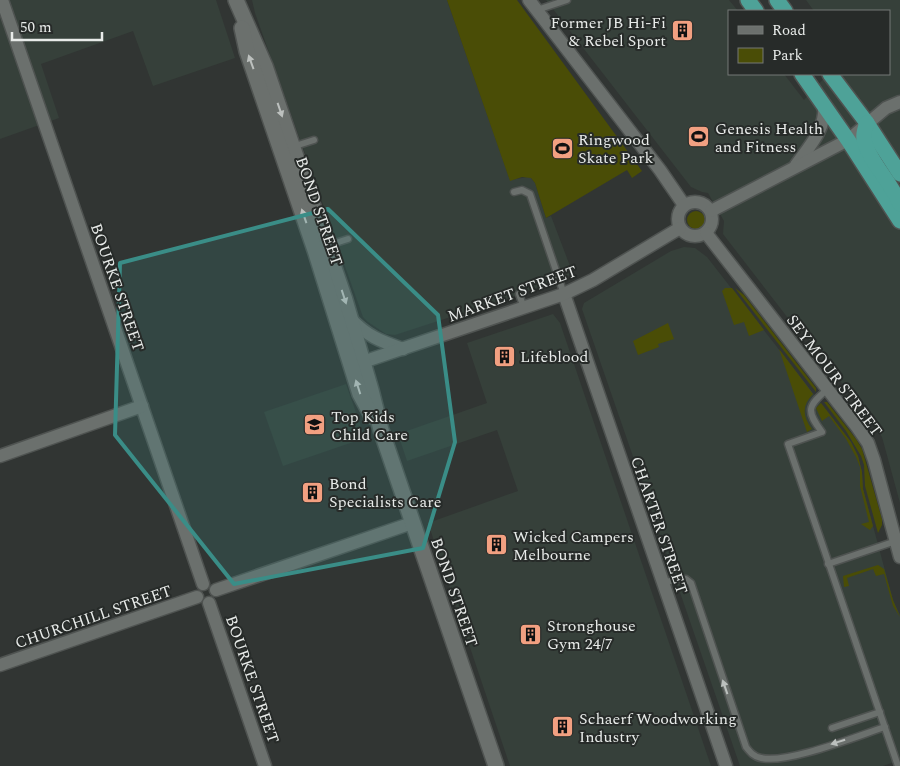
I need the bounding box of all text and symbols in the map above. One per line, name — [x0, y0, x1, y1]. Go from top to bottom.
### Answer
scale bar — [12, 10, 102, 42]
legend — [728, 10, 890, 75]
place label: Former JB Hi-Fi & Rebel Sport — [551, 11, 666, 53]
text: 50 m — [20, 16, 52, 39]
building icon: Former JB Hi-Fi & Rebel Sport — [670, 19, 694, 43]
text: Road — [772, 19, 806, 42]
text: Park — [772, 44, 803, 67]
one-way arrow — [247, 54, 255, 69]
one-way arrow — [277, 103, 284, 118]
place label: Genesis Health and Fitness — [715, 117, 823, 159]
sports icon: Genesis Health and Fitness — [687, 125, 711, 149]
place label: Ringwood Skate Park — [578, 128, 653, 170]
sports icon: Ringwood Skate Park — [550, 136, 574, 160]
street label: BOND STREET — [289, 154, 349, 269]
one-way arrow — [300, 208, 307, 223]
street label: BOURKE STREET — [84, 220, 150, 355]
street label: MARKET STREET — [444, 259, 581, 329]
one-way arrow — [341, 290, 348, 305]
street label: SEYMOUR STREET — [780, 310, 888, 442]
building icon: Lifeblood — [492, 344, 516, 368]
place label: Lifeblood — [520, 345, 588, 369]
one-way arrow — [354, 379, 362, 394]
place label: Top Kids Child Care — [331, 405, 408, 447]
school or university icon: Top Kids Child Care — [303, 413, 327, 437]
street label: CHARTER STREET — [624, 453, 694, 598]
place label: Bond Specialists Care — [329, 472, 441, 514]
building icon: Bond Specialists Care — [301, 480, 325, 504]
place label: Wicked Campers Melbourne — [513, 525, 634, 567]
building icon: Wicked Campers Melbourne — [485, 533, 509, 557]
street label: BOND STREET — [424, 535, 484, 650]
street label: CHURCHILL STREET — [12, 579, 175, 655]
street label: BOURKE STREET — [219, 612, 285, 747]
place label: Stronghouse Gym 24/7 — [547, 614, 636, 656]
building icon: Stronghouse Gym 24/7 — [519, 622, 543, 646]
one-way arrow — [721, 680, 728, 695]
place label: Schaerf Woodworking Industry — [579, 707, 737, 749]
building icon: Schaerf Woodworking Industry — [551, 715, 575, 739]
one-way arrow — [831, 739, 846, 746]

